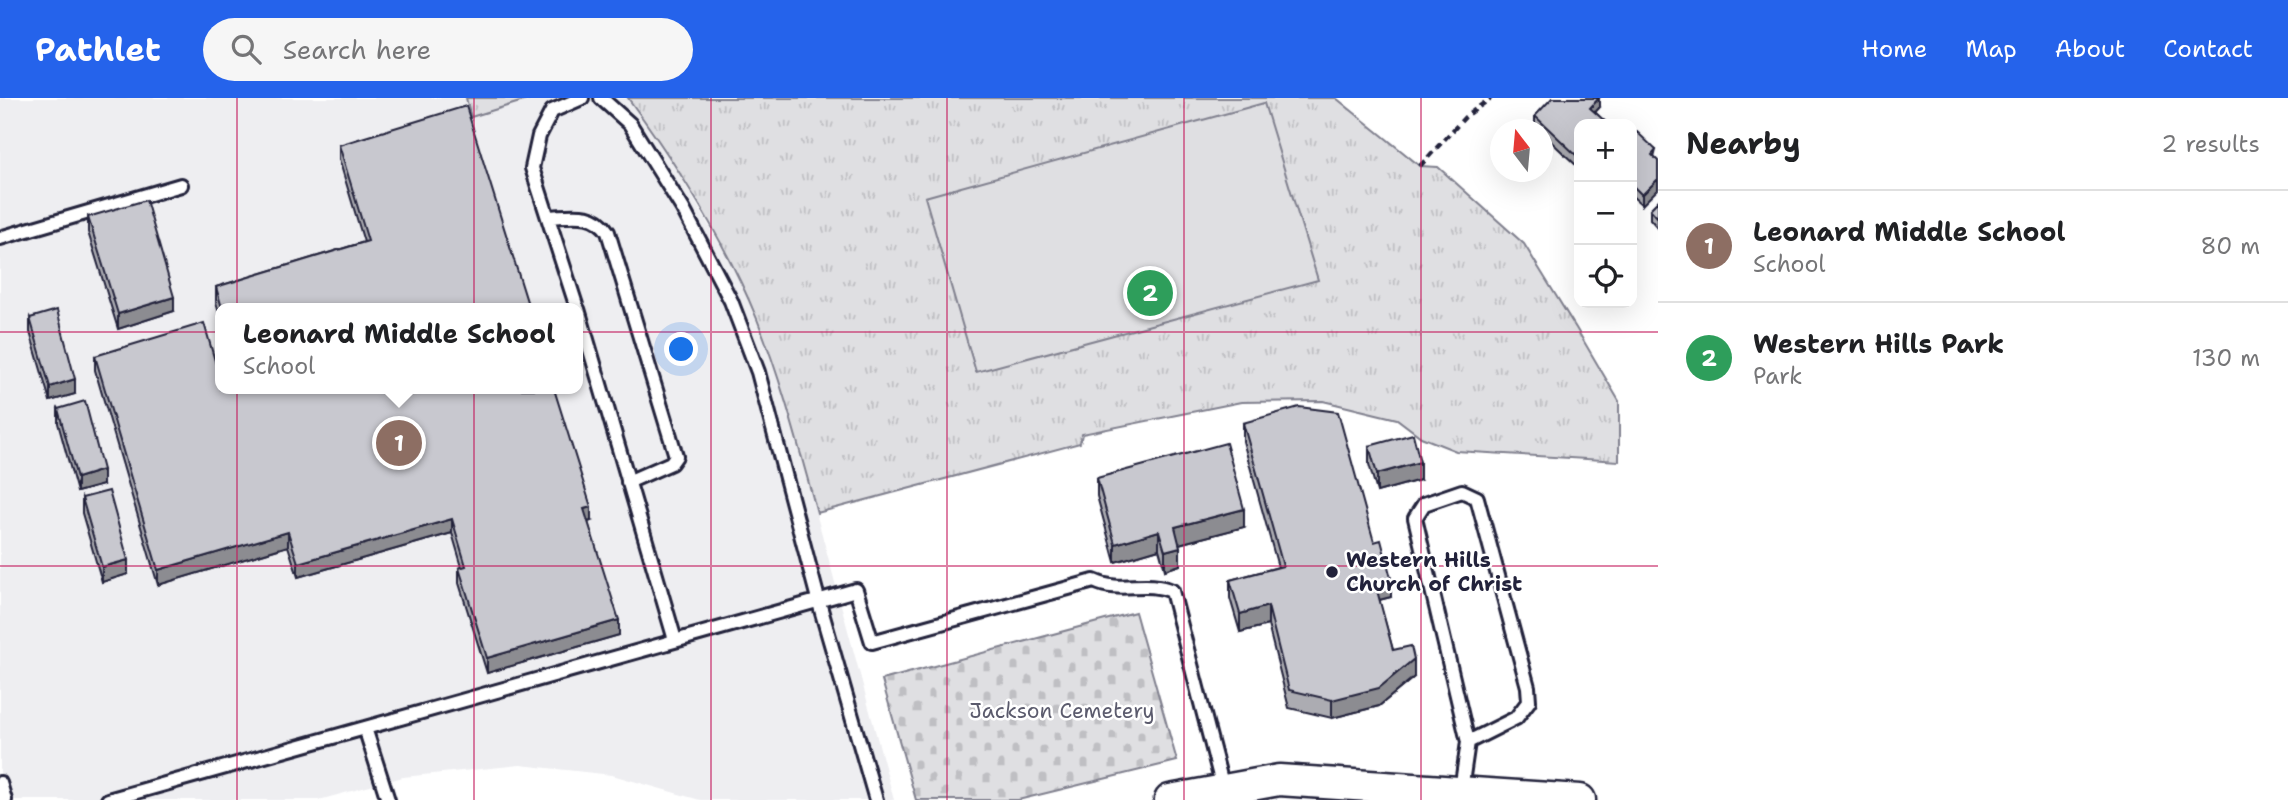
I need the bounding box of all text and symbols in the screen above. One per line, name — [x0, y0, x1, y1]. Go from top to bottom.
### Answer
search box — [203, 18, 693, 81]
text: Pathlet — [35, 27, 161, 72]
icon: search — [227, 30, 265, 68]
text: Search here — [283, 32, 431, 67]
text: Home — [1861, 33, 1927, 65]
text: Map — [1965, 33, 2017, 65]
text: About — [2055, 33, 2125, 65]
text: Contact — [2163, 33, 2253, 65]
north arrow — [1490, 119, 1553, 182]
map controls — [1574, 119, 1637, 308]
button: + — [1574, 119, 1637, 182]
text: Nearby — [1686, 123, 1801, 164]
text: 2 results — [2161, 129, 2260, 159]
button: − — [1574, 182, 1637, 245]
text: Leonard Middle School — [1753, 214, 2065, 249]
text: 1 — [1704, 231, 1714, 261]
text: 80 m — [2201, 231, 2260, 261]
button: locate — [1574, 245, 1637, 308]
text: School — [1753, 249, 1825, 279]
pin: 2 — [1127, 267, 1173, 319]
popup — [215, 303, 583, 394]
text: Leonard Middle School — [243, 316, 555, 351]
text: Western Hills Park — [1753, 326, 2004, 361]
your location — [664, 332, 698, 366]
text: 2 — [1701, 343, 1717, 373]
text: 130 m — [2192, 343, 2260, 373]
text: School — [243, 351, 315, 381]
text: Park — [1753, 361, 1802, 391]
pin: 1 — [376, 417, 422, 469]
place label: Western Hills Church of Christ — [1346, 546, 1522, 598]
marker: Western Hills Church of Christ — [1324, 564, 1340, 580]
park label: Jackson Cemetery — [969, 697, 1155, 725]

